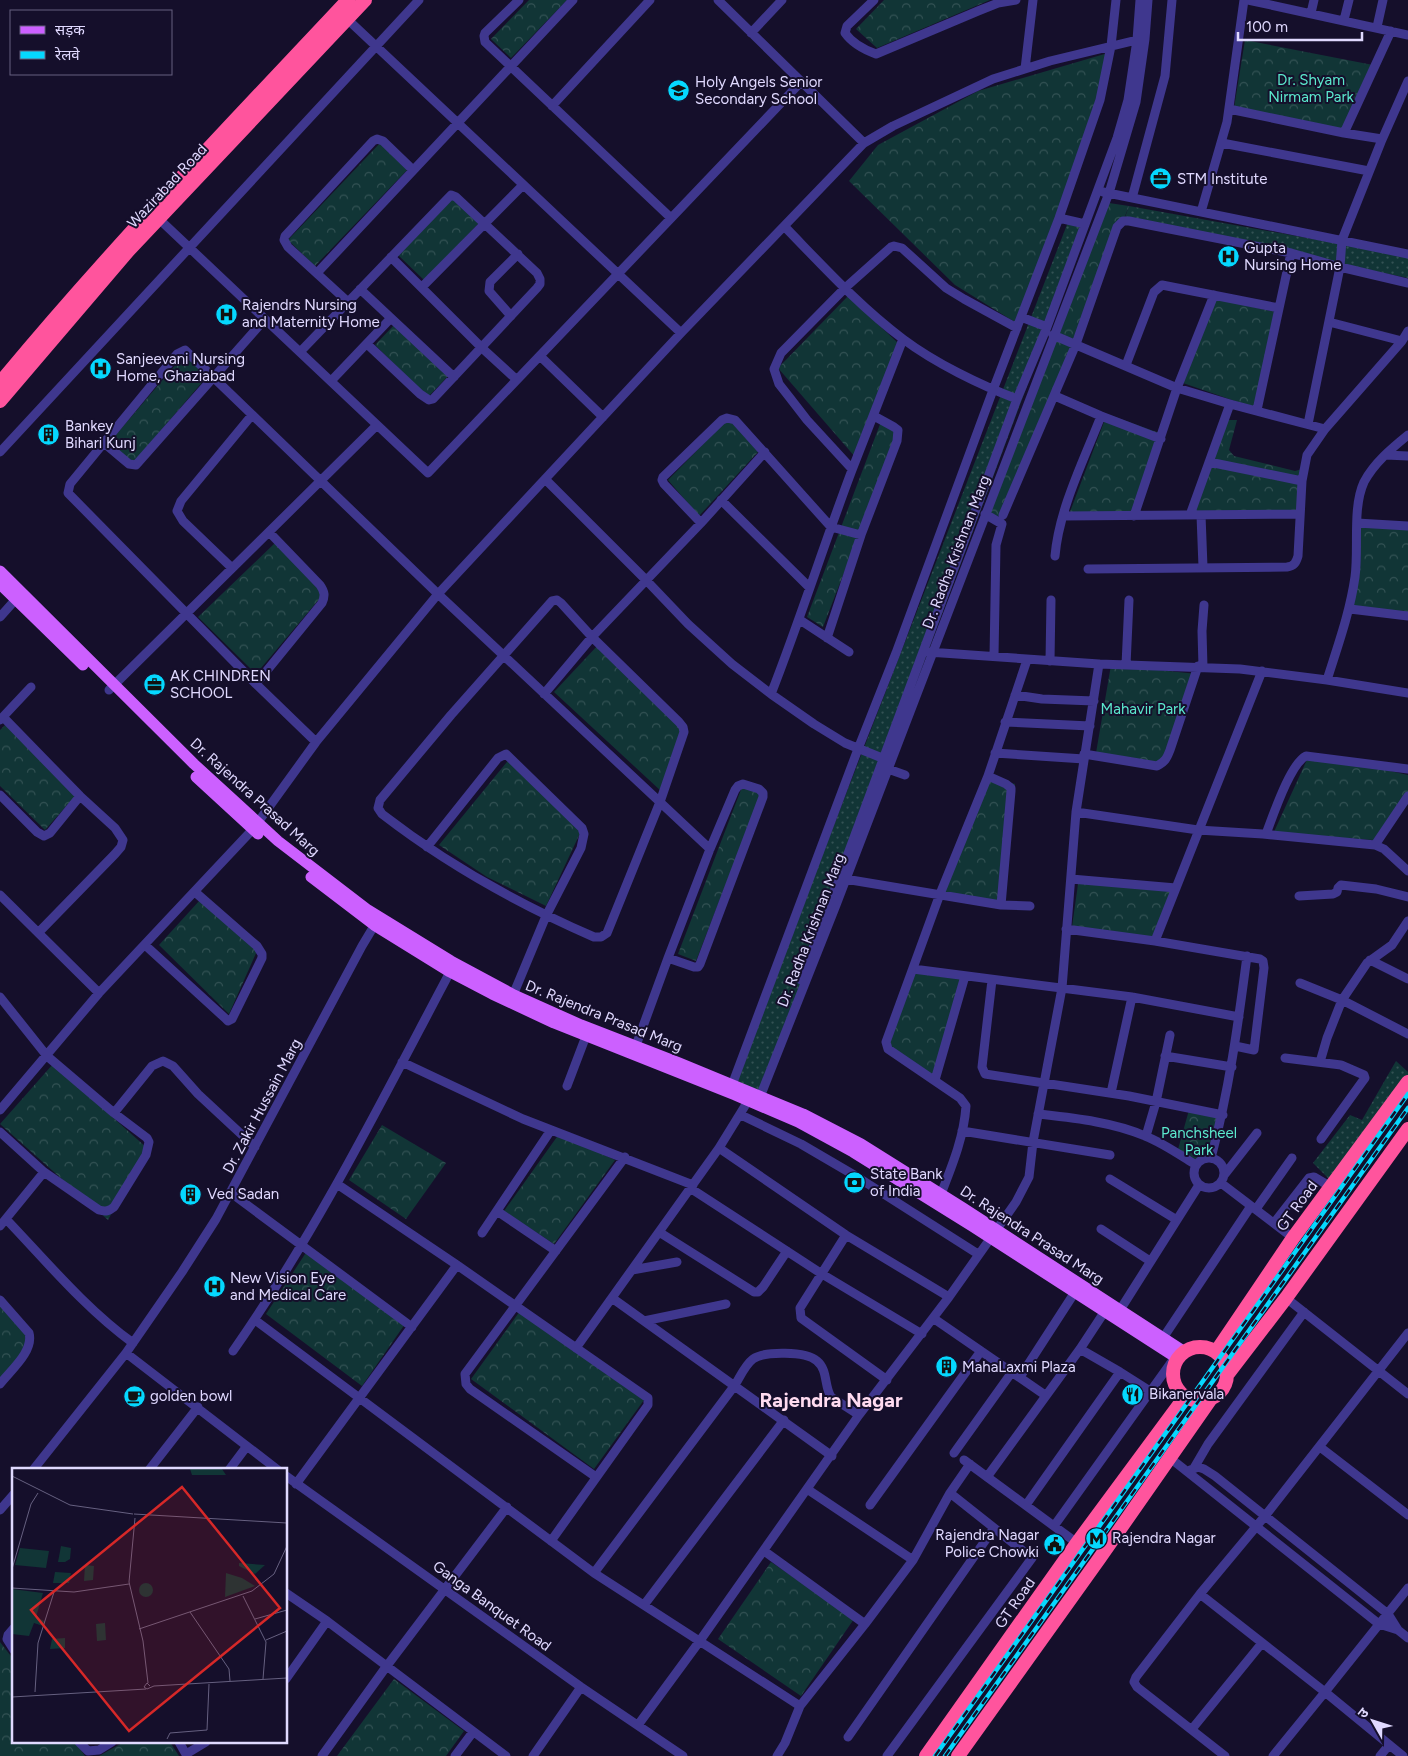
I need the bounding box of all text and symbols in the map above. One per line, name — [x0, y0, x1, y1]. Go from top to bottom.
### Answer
legend — [10, 10, 172, 75]
scale bar — [1238, 10, 1362, 42]
text: 100 m — [1246, 18, 1288, 36]
text: सड़क — [55, 21, 85, 39]
text: रेलवे — [54, 46, 80, 64]
park label: Dr. Shyam Nirmam Park — [1268, 71, 1355, 106]
place label: Holy Angels Senior Secondary School — [695, 73, 822, 108]
school or university icon: Holy Angels Senior Secondary School — [667, 79, 691, 103]
street label: Wazirabad Road — [123, 140, 211, 232]
office icon: STM Institute — [1149, 167, 1173, 191]
place label: STM Institute — [1177, 170, 1267, 188]
place label: Gupta Nursing Home — [1244, 239, 1341, 274]
hospital icon: Gupta Nursing Home — [1216, 245, 1240, 269]
place label: Rajendrs Nursing and Maternity Home — [242, 296, 380, 331]
hospital icon: Rajendrs Nursing and Maternity Home — [214, 302, 238, 326]
place label: Sanjeevani Nursing Home, Ghaziabad — [116, 350, 245, 385]
hospital icon: Sanjeevani Nursing Home, Ghaziabad — [88, 356, 112, 380]
place label: Bankey Bihari Kunj — [65, 417, 136, 452]
building icon: Bankey Bihari Kunj — [37, 423, 61, 447]
street label: Dr. Radha Krishnan Marg — [918, 473, 994, 631]
place label: AK CHINDREN SCHOOL — [170, 667, 271, 702]
office icon: AK CHINDREN SCHOOL — [142, 673, 166, 697]
park label: Mahavir Park — [1101, 700, 1186, 718]
street label: Dr. Rajendra Prasad Marg — [187, 734, 323, 860]
street label: Dr. Radha Krishnan Marg — [773, 851, 849, 1009]
street label: Dr. Rajendra Prasad Marg — [523, 976, 685, 1056]
street label: Dr. Zakir Hussain Marg — [219, 1036, 305, 1176]
park label: Panchsheel Park — [1161, 1124, 1237, 1159]
place label: State Bank of India — [870, 1165, 943, 1200]
bank icon: State Bank of India — [842, 1171, 866, 1195]
street label: GT Road — [1273, 1177, 1321, 1235]
building icon: Ved Sadan — [179, 1182, 203, 1206]
street label: Dr. Rajendra Prasad Marg — [957, 1182, 1107, 1288]
place label: Ved Sadan — [207, 1185, 279, 1203]
place label: New Vision Eye and Medical Care — [230, 1269, 346, 1304]
hospital icon: New Vision Eye and Medical Care — [202, 1275, 226, 1299]
building icon: MahaLaxmi Plaza — [934, 1355, 958, 1379]
place label: MahaLaxmi Plaza — [962, 1358, 1076, 1376]
restaurant icon: Bikanervala — [1121, 1382, 1145, 1406]
cafe icon: golden bowl — [122, 1384, 146, 1408]
place label: Bikanervala — [1149, 1385, 1224, 1403]
place label: golden bowl — [150, 1387, 232, 1405]
district label: Rajendra Nagar — [759, 1388, 903, 1412]
inset map — [12, 1468, 288, 1744]
place label: Rajendra Nagar Police Chowki — [935, 1526, 1039, 1561]
metro station icon: Rajendra Nagar — [1084, 1526, 1108, 1550]
place label: Rajendra Nagar — [1112, 1529, 1216, 1547]
public building icon: Rajendra Nagar Police Chowki — [1043, 1532, 1067, 1556]
street label: Ganga Banquet Road — [429, 1557, 555, 1655]
street label: GT Road — [991, 1574, 1039, 1632]
north arrow — [1348, 1696, 1398, 1746]
text: उ — [1354, 1704, 1373, 1722]

